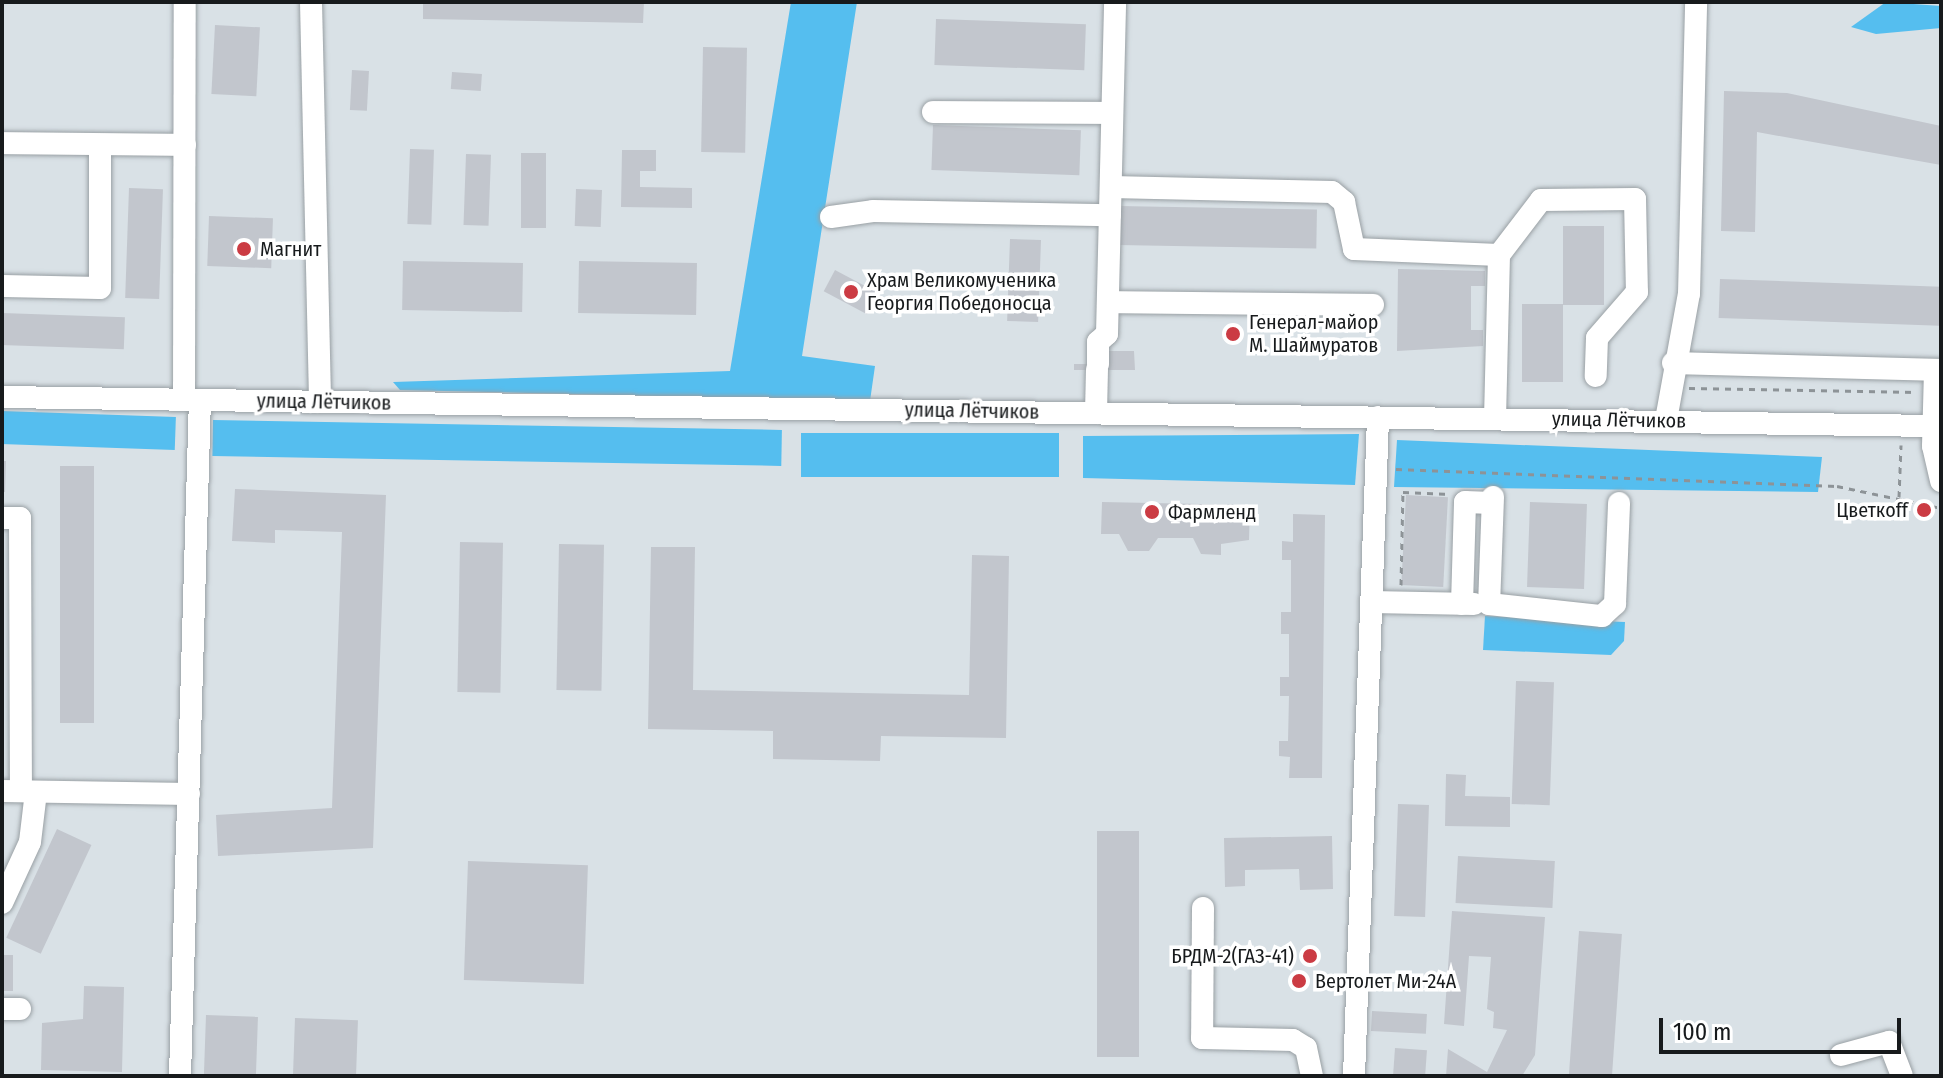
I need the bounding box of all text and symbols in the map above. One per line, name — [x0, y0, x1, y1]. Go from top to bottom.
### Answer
place label: Магнит — [260, 237, 321, 261]
marker: Магнит — [235, 240, 253, 258]
place label: Храм Великомученика Георгия Победоносца — [867, 268, 1056, 315]
marker: Храм Великомученика Георгия Победоносца — [842, 283, 860, 301]
place label: Генерал-майор М. Шаймуратов — [1249, 310, 1378, 357]
marker: Генерал-майор М. Шаймуратов — [1224, 325, 1242, 343]
street label: улица Лётчиков — [257, 389, 391, 415]
street label: улица Лётчиков — [905, 398, 1039, 424]
street label: улица Лётчиков — [1552, 407, 1686, 433]
place label: Цветкoff — [1836, 498, 1908, 522]
place label: Фармленд — [1168, 500, 1256, 524]
marker: Цветкoff — [1915, 501, 1933, 519]
marker: Фармленд — [1143, 503, 1161, 521]
place label: БРДМ-2(ГАЗ-41) — [1171, 944, 1294, 968]
marker: БРДМ-2(ГАЗ-41) — [1301, 947, 1319, 965]
place label: Вертолет Ми-24А — [1315, 969, 1456, 993]
marker: Вертолет Ми-24А — [1290, 972, 1308, 990]
scale bar — [1663, 1002, 1905, 1052]
text: 100 m — [1673, 1018, 1731, 1046]

